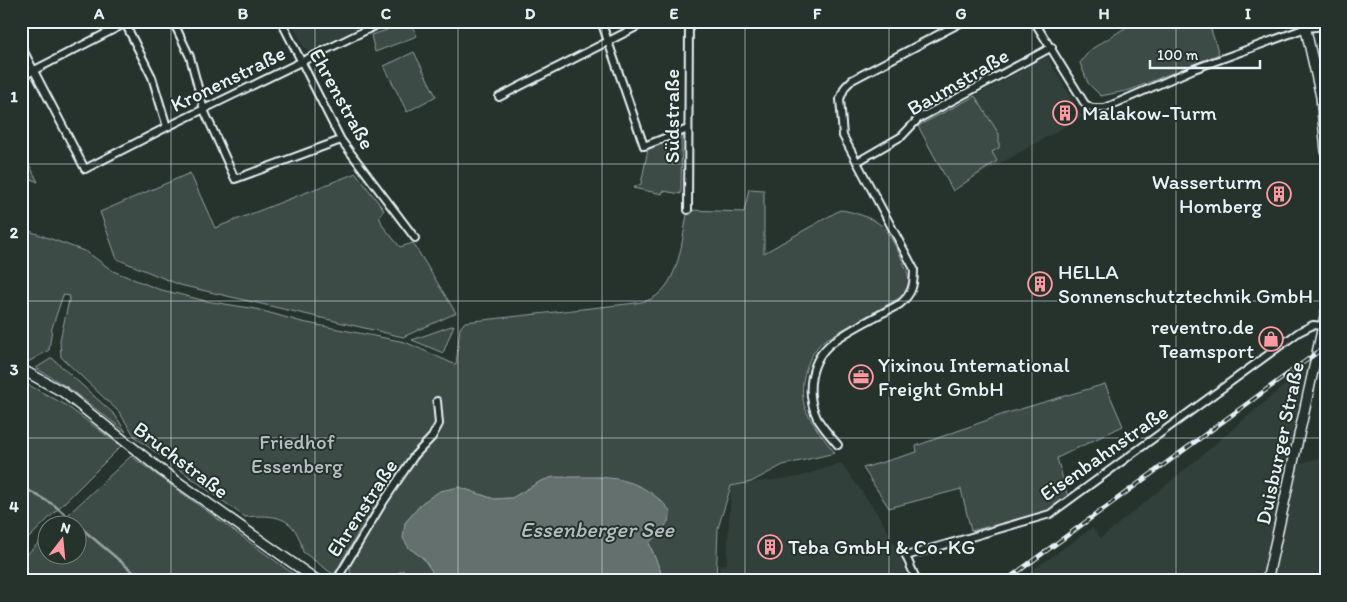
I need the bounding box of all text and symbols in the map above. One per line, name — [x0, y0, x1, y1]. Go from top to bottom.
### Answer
text: A — [93, 4, 105, 23]
text: B — [238, 4, 249, 23]
text: C — [381, 4, 392, 23]
text: D — [525, 4, 536, 23]
text: E — [670, 4, 679, 23]
text: F — [813, 4, 822, 23]
text: G — [955, 4, 967, 23]
text: H — [1098, 4, 1110, 23]
text: I — [1245, 4, 1251, 23]
scale bar — [1150, 38, 1260, 70]
street label: Kronenstraße — [166, 40, 289, 117]
street label: Baumstraße — [903, 42, 1013, 121]
street label: Ehrenstraße — [304, 44, 380, 154]
text: 100 m — [1157, 46, 1199, 64]
street label: Südstraße — [659, 69, 684, 163]
text: 1 — [10, 87, 18, 106]
building icon: Malakow-Turm — [1052, 100, 1078, 126]
place label: Malakow-Turm — [1082, 100, 1217, 125]
place label: Wasserturm Homberg — [1152, 169, 1262, 218]
building icon: Wasserturm Homberg — [1266, 181, 1292, 207]
text: 2 — [10, 223, 19, 242]
place label: HELLA Sonnenschutztechnik GmbH — [1058, 259, 1313, 308]
building icon: HELLA Sonnenschutztechnik GmbH — [1027, 271, 1053, 297]
place label: reventro.de Teamsport — [1151, 314, 1254, 363]
shop icon: reventro.de Teamsport — [1258, 326, 1284, 352]
place label: Yixinou International Freight GmbH — [878, 352, 1070, 401]
street label: Duisburger Straße — [1250, 359, 1309, 527]
text: 3 — [10, 360, 19, 379]
office icon: Yixinou International Freight GmbH — [848, 364, 874, 390]
street label: Eisenbahnstraße — [1035, 399, 1173, 506]
street label: Bruchstraße — [129, 416, 234, 504]
park label: Friedhof Essenberg — [251, 429, 343, 478]
street label: Ehrenstraße — [321, 454, 402, 561]
text: 4 — [9, 497, 19, 516]
north arrow — [38, 514, 88, 564]
water label: Essenberger See — [520, 516, 675, 543]
text: N — [59, 519, 72, 537]
building icon: Teba GmbH & Co. KG — [757, 534, 783, 560]
place label: Teba GmbH & Co. KG — [788, 534, 975, 559]

